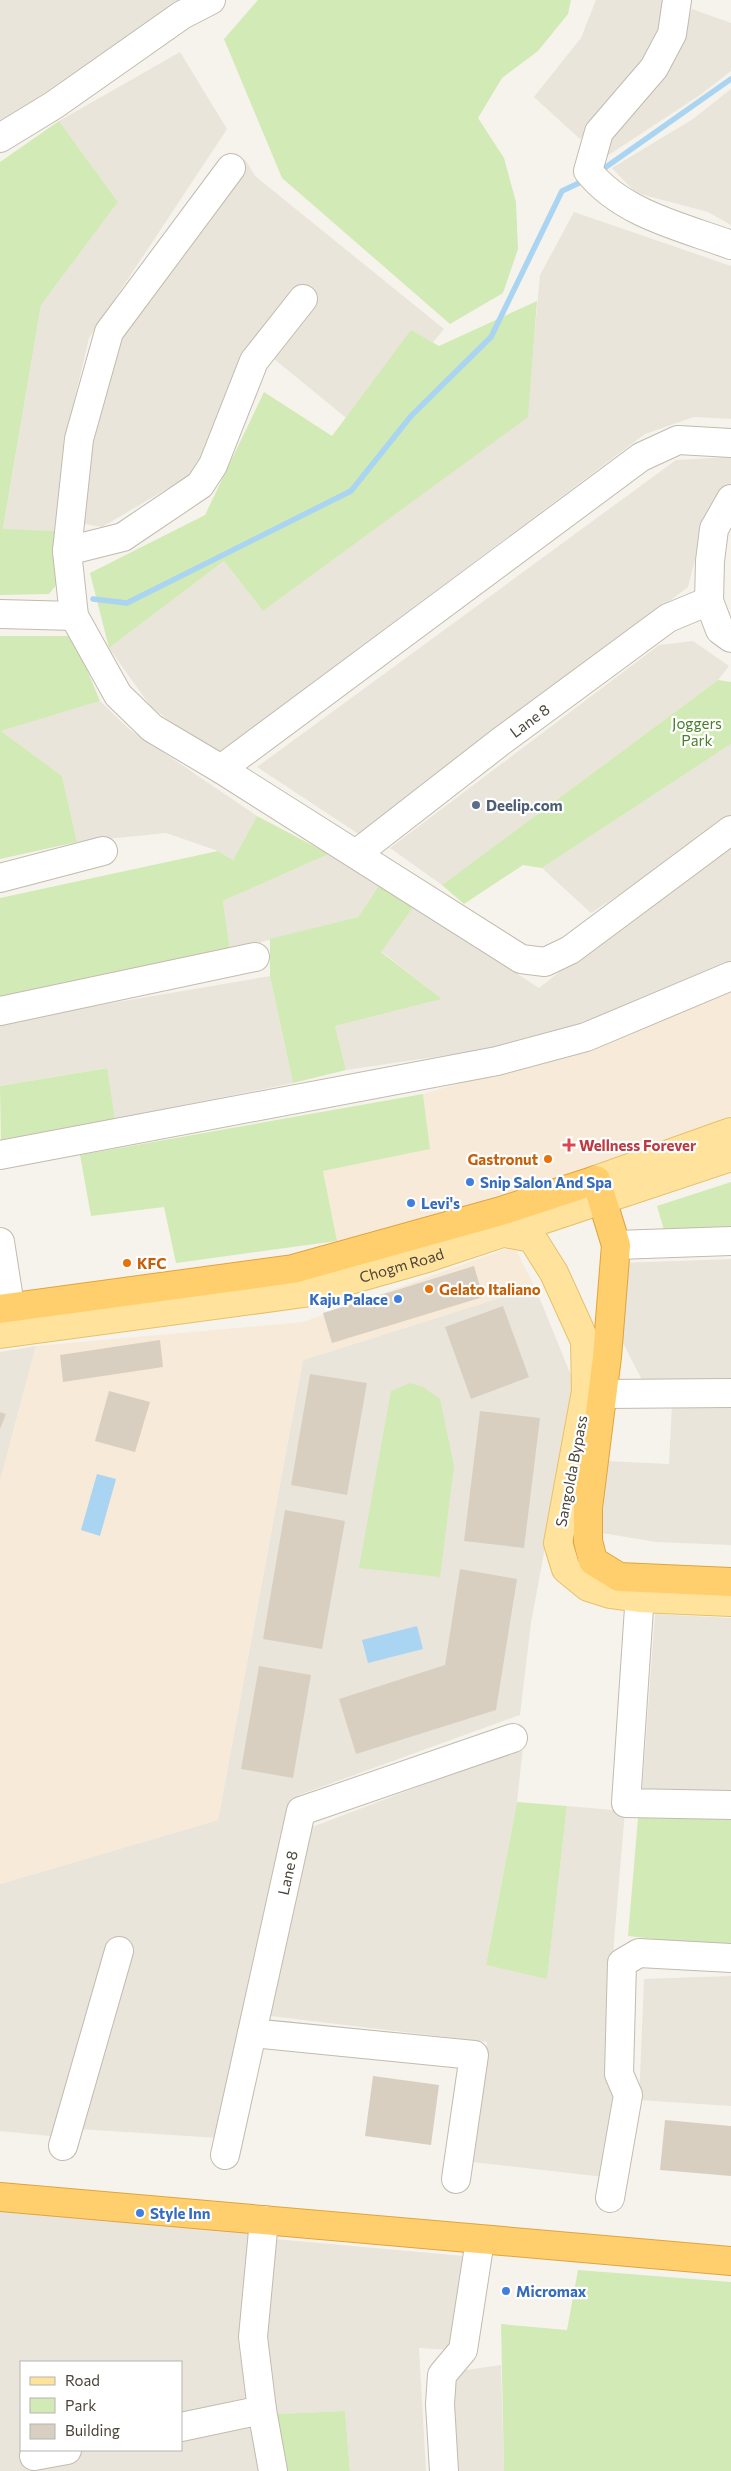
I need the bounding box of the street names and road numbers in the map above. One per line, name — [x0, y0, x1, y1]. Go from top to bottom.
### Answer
street label: Lane 8 — [506, 700, 553, 741]
street label: Chogm Road — [357, 1244, 446, 1286]
street label: Sangolda Bypass — [551, 1414, 591, 1528]
street label: Lane 8 — [274, 1849, 301, 1897]

